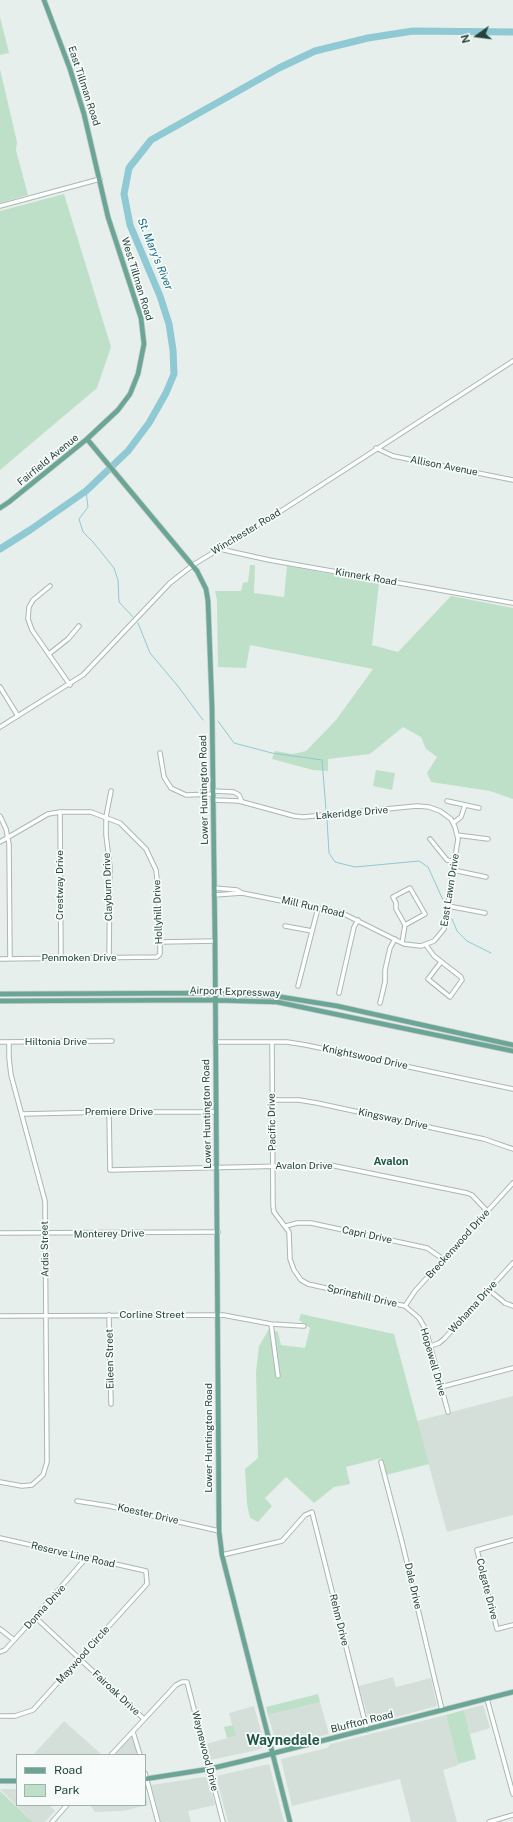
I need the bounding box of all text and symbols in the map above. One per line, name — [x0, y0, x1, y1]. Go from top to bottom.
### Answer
north arrow — [457, 16, 497, 56]
text: N — [458, 33, 472, 45]
street label: East Tillman Road — [65, 45, 103, 127]
water label: St. Mary's River — [135, 216, 175, 292]
street label: West Tillman Road — [119, 236, 155, 322]
street label: Fairfield Avenue — [15, 432, 81, 488]
street label: Allison Avenue — [409, 454, 479, 478]
street label: Winchester Road — [209, 507, 283, 557]
street label: Kinnerk Road — [334, 566, 398, 588]
street label: Lower Huntington Road — [197, 735, 211, 845]
street label: Lakeridge Drive — [315, 804, 389, 822]
street label: Crestway Drive — [54, 850, 66, 920]
street label: Clayburn Drive — [101, 853, 115, 921]
street label: East Lawn Drive — [438, 853, 462, 927]
street label: Hollyhill Drive — [151, 879, 165, 945]
street label: Mill Run Road — [280, 894, 346, 920]
street label: Penmoken Drive — [41, 952, 117, 964]
street label: Airport Expressway — [189, 984, 281, 1000]
street label: Hiltonia Drive — [25, 1036, 87, 1048]
street label: Knightswood Drive — [321, 1042, 409, 1072]
street label: Lower Huntington Road — [200, 1059, 214, 1169]
street label: Pacific Drive — [265, 1093, 279, 1151]
street label: Premiere Drive — [85, 1106, 153, 1118]
street label: Kingsway Drive — [357, 1106, 429, 1132]
district label: Avalon — [373, 1155, 409, 1169]
street label: Avalon Drive — [275, 1160, 333, 1172]
street label: Breckenwood Drive — [424, 1207, 492, 1281]
street label: Ardis Street — [39, 1221, 51, 1277]
street label: Capri Drive — [341, 1224, 393, 1246]
street label: Monterey Drive — [74, 1227, 144, 1241]
street label: Wohama Drive — [446, 1278, 500, 1336]
street label: Springhill Drive — [326, 1282, 398, 1310]
street label: Corline Street — [119, 1309, 185, 1321]
street label: Hopewell Drive — [418, 1326, 448, 1398]
street label: Eileen Street — [103, 1329, 117, 1389]
street label: Lower Huntington Road — [203, 1383, 215, 1493]
street label: Koester Drive — [116, 1501, 180, 1527]
street label: Reserve Line Road — [30, 1539, 116, 1571]
street label: Colgate Drive — [474, 1557, 500, 1621]
street label: Dale Drive — [402, 1562, 424, 1610]
street label: Donna Drive — [22, 1582, 68, 1632]
street label: Rehm Drive — [327, 1593, 351, 1647]
street label: Maywood Circle — [54, 1623, 112, 1687]
street label: Fairoak Drive — [90, 1668, 142, 1718]
street label: Bluffton Road — [329, 1708, 395, 1736]
street label: Waynewood Drive — [189, 1710, 221, 1792]
district label: Waynedale — [246, 1733, 320, 1749]
legend — [16, 1754, 146, 1806]
text: Road — [54, 1763, 82, 1777]
text: Park — [54, 1783, 80, 1797]

